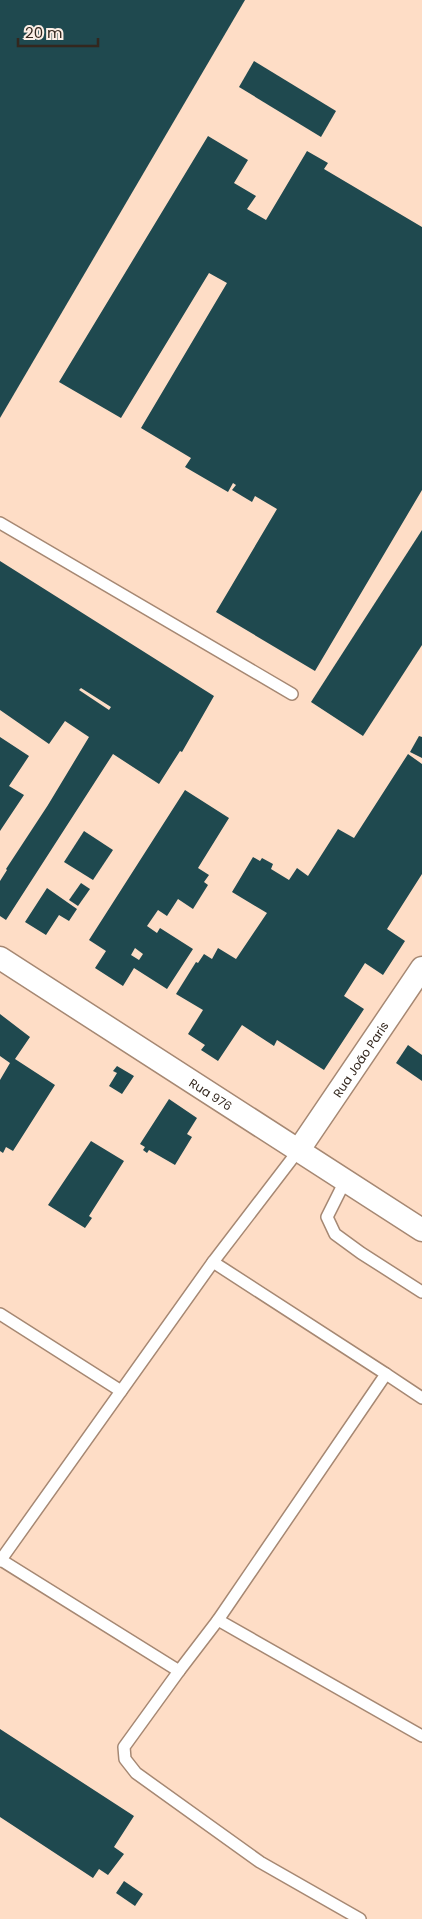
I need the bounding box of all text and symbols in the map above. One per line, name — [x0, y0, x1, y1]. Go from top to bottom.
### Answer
scale bar — [18, 15, 98, 47]
text: 20 m — [25, 22, 63, 43]
street label: Rua João Paris — [328, 1018, 392, 1100]
street label: Rua 976 — [186, 1074, 236, 1114]

